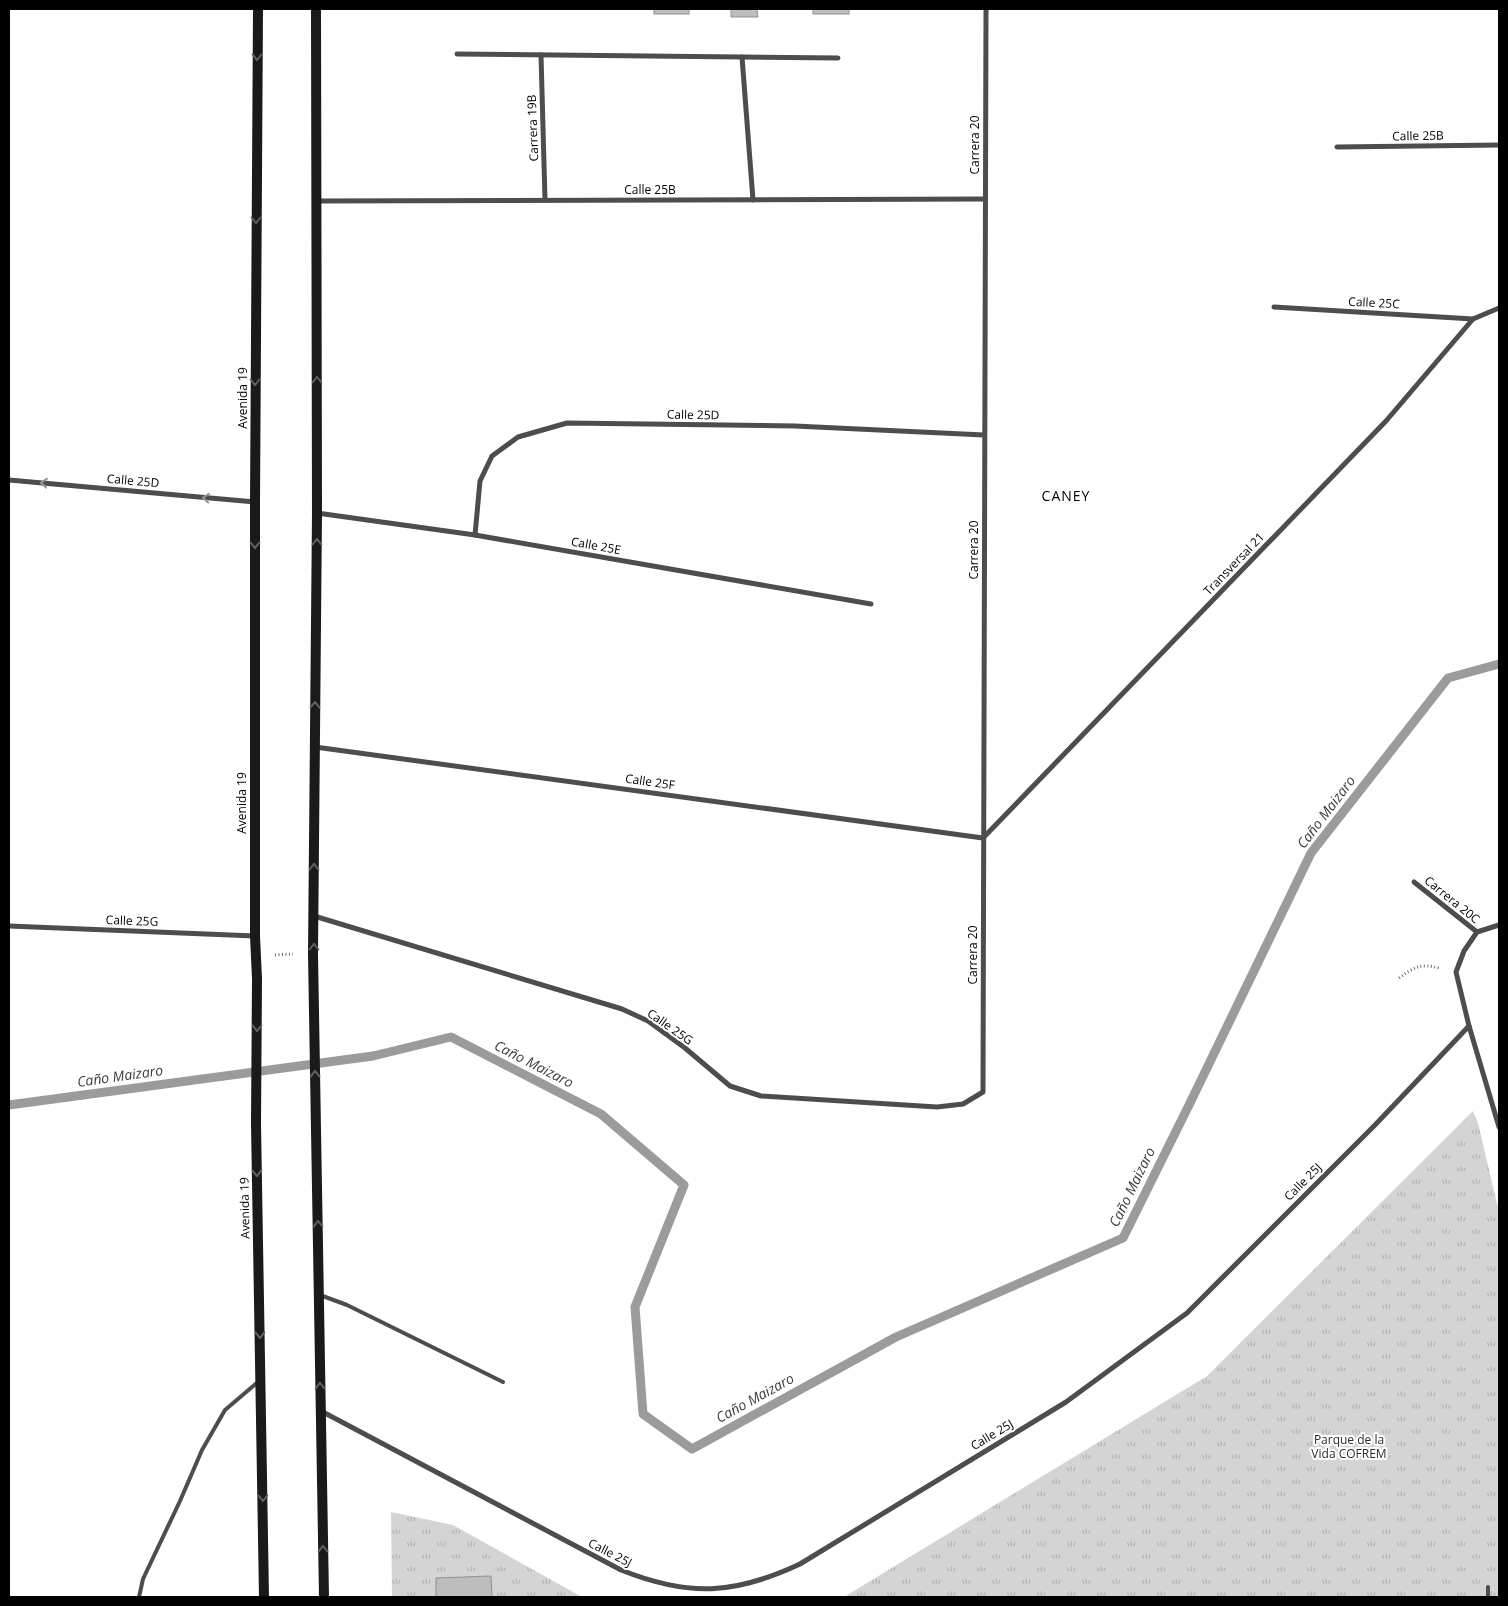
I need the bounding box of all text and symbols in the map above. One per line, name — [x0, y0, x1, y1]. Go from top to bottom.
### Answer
one-way arrow — [252, 54, 263, 62]
street label: Carrera 19B — [523, 94, 542, 162]
street label: Carrera 20 — [966, 115, 983, 175]
street label: Calle 25B — [1392, 127, 1444, 144]
street label: Calle 25B — [624, 181, 676, 198]
one-way arrow — [251, 216, 261, 224]
street label: Calle 25C — [1348, 293, 1401, 312]
street label: Avenida 19 — [234, 367, 251, 429]
one-way arrow — [311, 375, 322, 383]
one-way arrow — [250, 379, 260, 387]
street label: Calle 25D — [667, 406, 719, 423]
street label: Calle 25D — [106, 470, 160, 491]
one-way arrow — [40, 478, 48, 489]
district label: CANEY — [1042, 486, 1090, 505]
one-way arrow — [202, 493, 210, 504]
street label: Carrera 20 — [965, 520, 982, 580]
street label: Transversal 21 — [1199, 529, 1268, 599]
street label: Calle 25E — [570, 533, 622, 558]
one-way arrow — [312, 538, 322, 546]
one-way arrow — [250, 542, 260, 549]
one-way arrow — [310, 700, 320, 708]
street label: Calle 25F — [624, 770, 676, 793]
water label: Caño Maizaro — [1292, 771, 1359, 852]
street label: Avenida 19 — [233, 772, 250, 834]
one-way arrow — [309, 863, 319, 870]
street label: Carrera 20C — [1421, 872, 1484, 927]
street label: Calle 25G — [105, 911, 159, 930]
street label: Carrera 20 — [964, 925, 981, 985]
one-way arrow — [308, 943, 319, 951]
street label: Calle 25G — [644, 1005, 697, 1049]
one-way arrow — [252, 1024, 262, 1032]
water label: Caño Maizaro — [491, 1035, 577, 1092]
water label: Caño Maizaro — [76, 1060, 164, 1091]
one-way arrow — [310, 1069, 320, 1077]
water label: Caño Maizaro — [1104, 1144, 1159, 1230]
street label: Calle 25J — [1280, 1159, 1325, 1204]
one-way arrow — [252, 1169, 262, 1177]
street label: Avenida 19 — [235, 1177, 254, 1239]
one-way arrow — [312, 1219, 323, 1227]
one-way arrow — [254, 1331, 265, 1339]
water label: Caño Maizaro — [712, 1368, 797, 1427]
one-way arrow — [315, 1382, 325, 1390]
street label: Calle 25J — [967, 1415, 1016, 1454]
park label: Parque de la Vida COFREM — [1311, 1431, 1387, 1462]
one-way arrow — [257, 1494, 268, 1502]
street label: Calle 25J — [585, 1534, 635, 1571]
one-way arrow — [318, 1544, 328, 1552]

